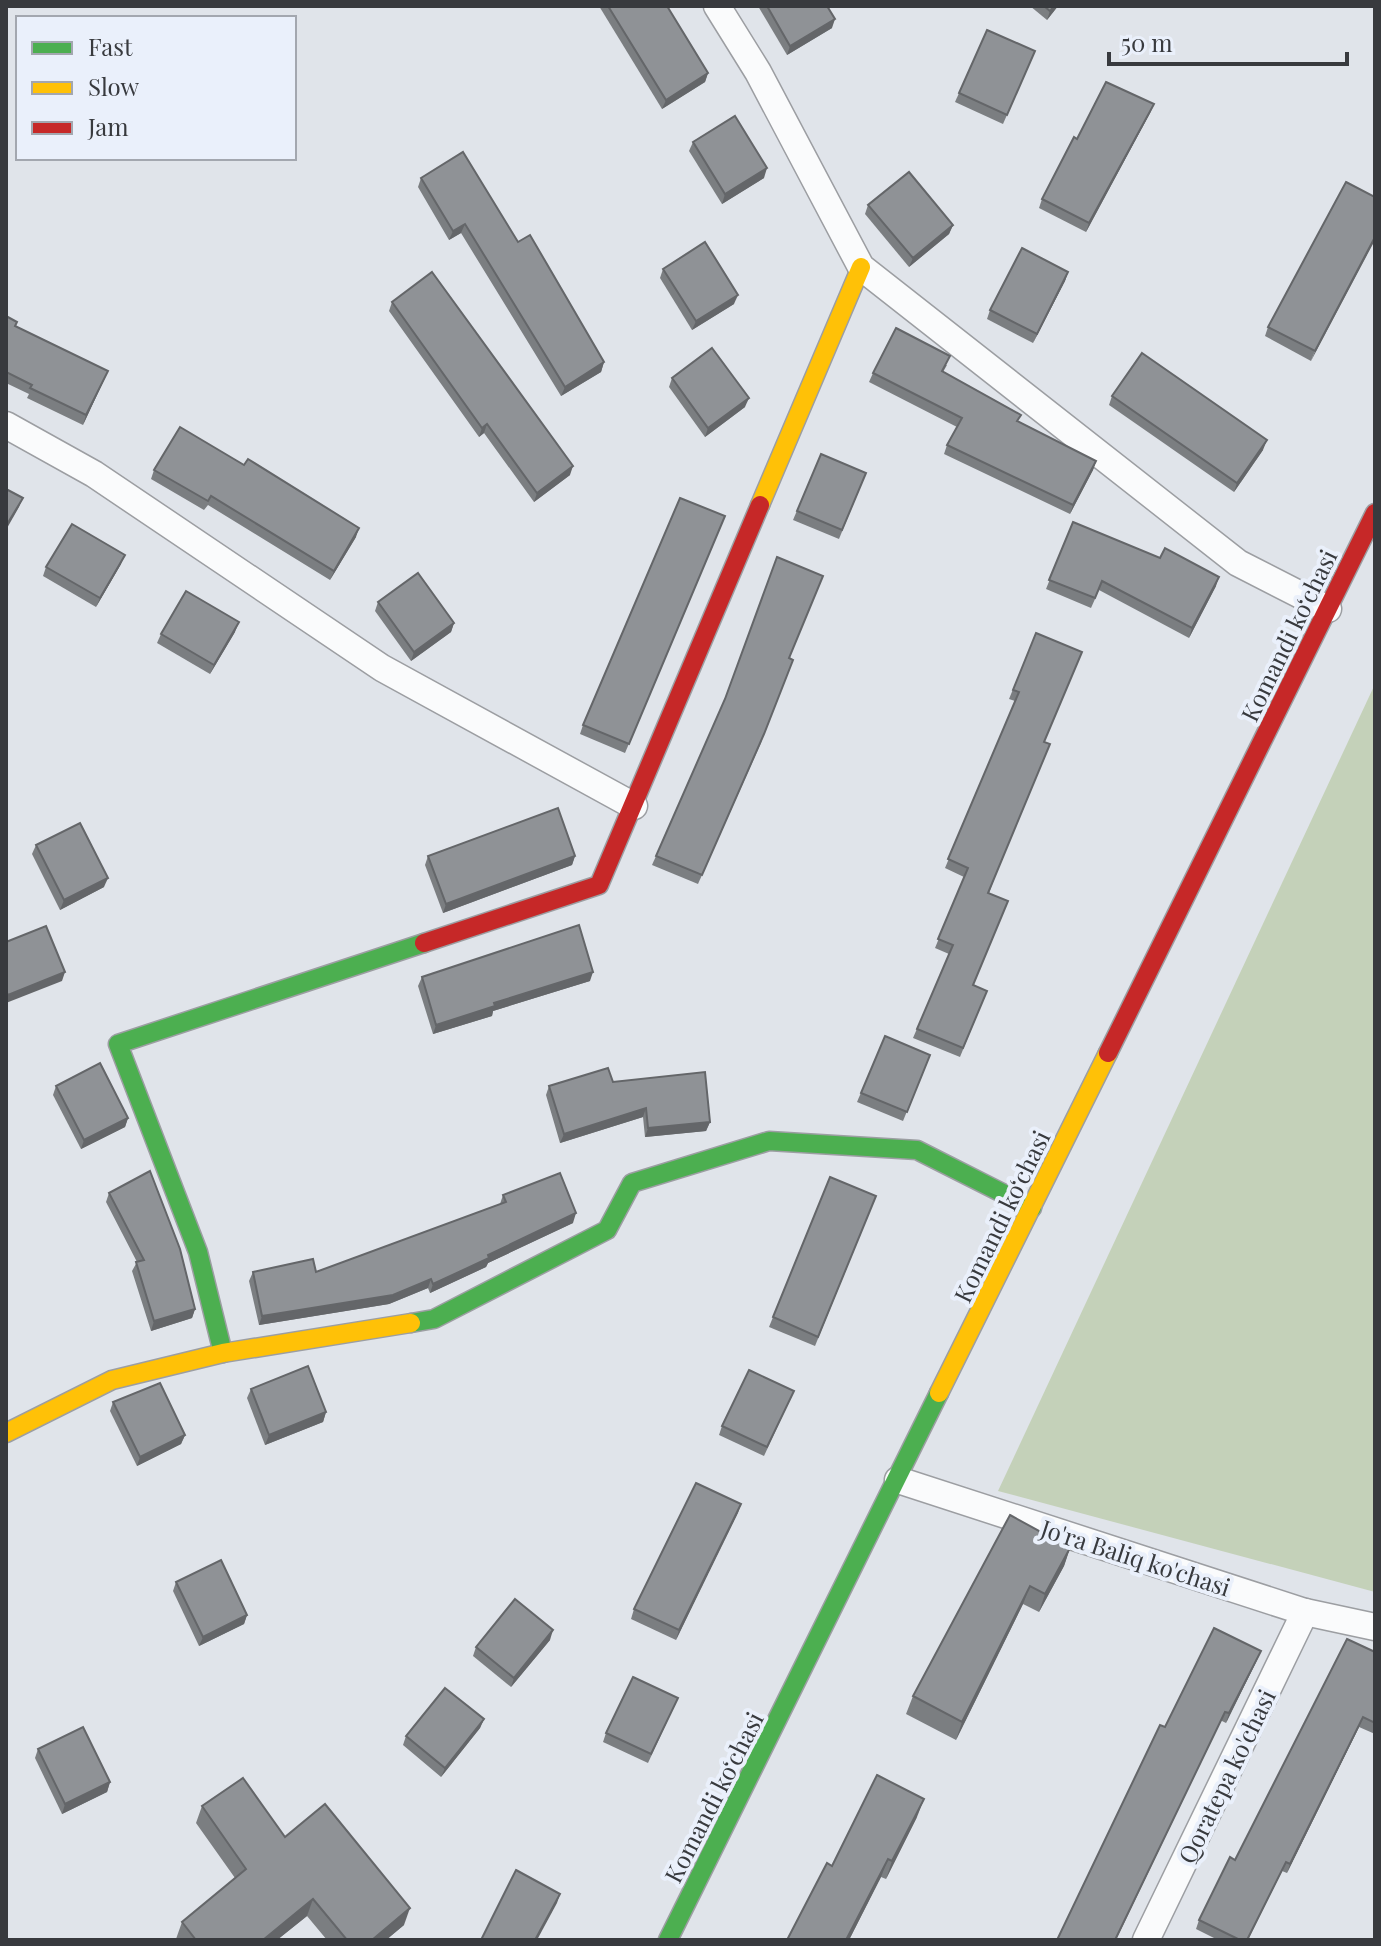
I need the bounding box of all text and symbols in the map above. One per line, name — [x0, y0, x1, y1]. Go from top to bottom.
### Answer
legend — [16, 16, 296, 160]
scale bar — [1109, 16, 1347, 66]
text: 50 m — [1121, 26, 1173, 58]
text: Fast — [88, 30, 133, 62]
text: Slow — [88, 70, 140, 102]
text: Jam — [87, 110, 129, 142]
street label: Komandi ko‘chasi — [1233, 544, 1343, 726]
street label: Komandi ko‘chasi — [946, 1125, 1056, 1307]
street label: Jo'ra Baliq ko'chasi — [1036, 1511, 1235, 1603]
street label: Qoratepa ko'chasi — [1170, 1684, 1282, 1868]
street label: Komandi ko‘chasi — [656, 1706, 770, 1888]

